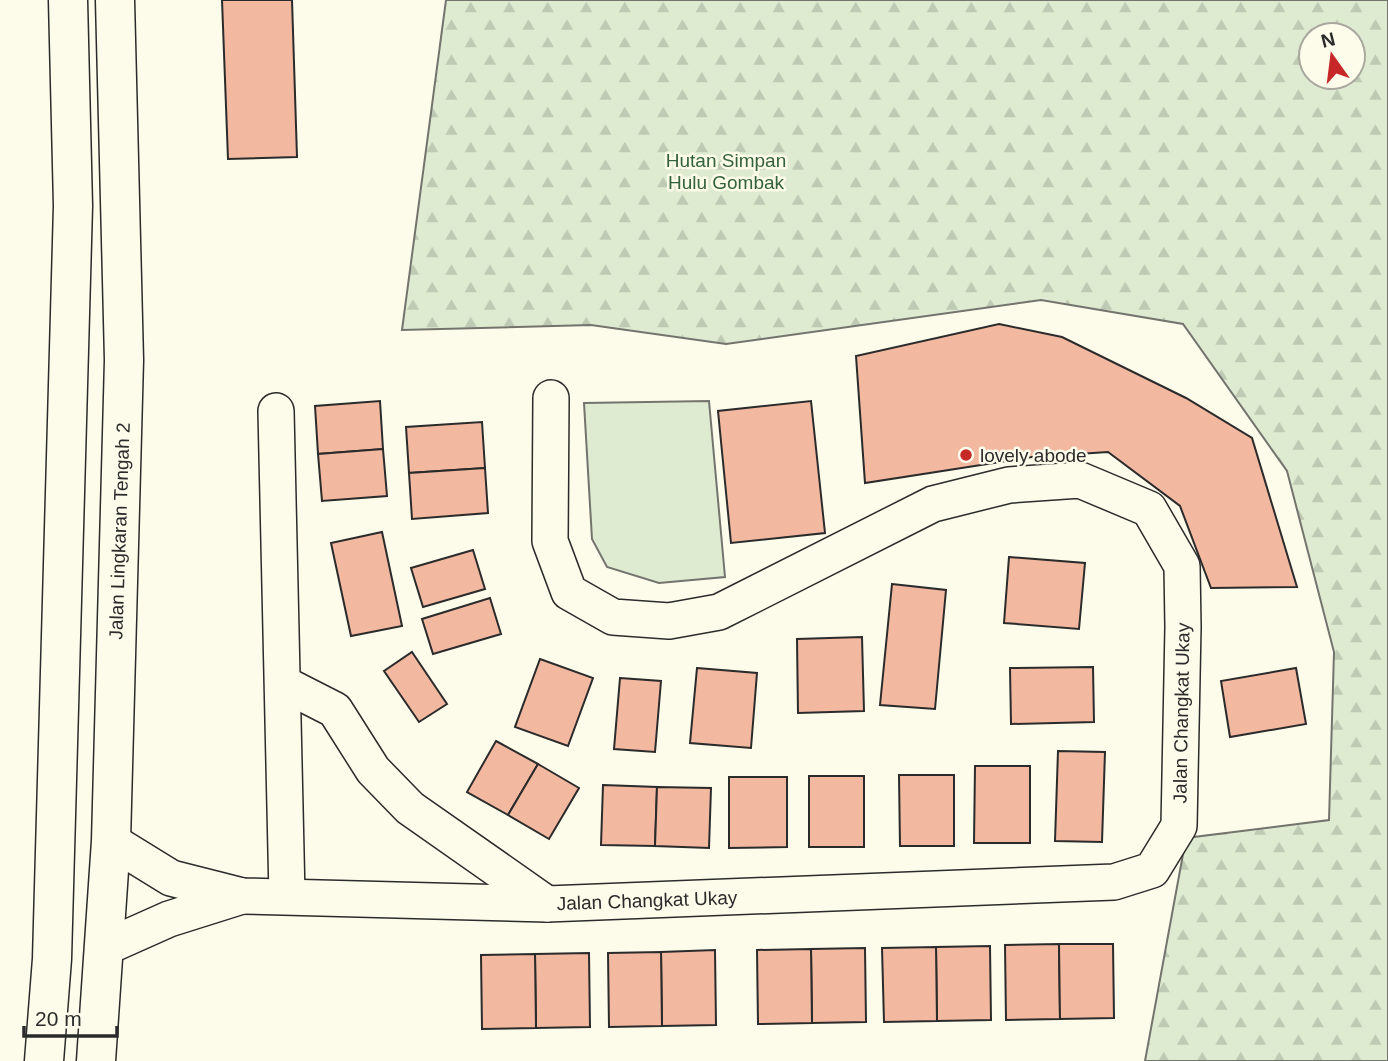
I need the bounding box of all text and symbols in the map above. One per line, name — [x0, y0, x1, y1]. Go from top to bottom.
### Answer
north arrow — [1297, 21, 1367, 91]
text: N — [1319, 28, 1337, 52]
park label: Hutan Simpan Hulu Gombak — [666, 150, 786, 193]
street label: Jalan Lingkaran Tengah 2 — [105, 422, 134, 640]
place label: lovely abode — [980, 445, 1087, 466]
marker: lovely abode — [958, 447, 974, 463]
street label: Jalan Changkat Ukay — [1169, 622, 1194, 803]
street label: Jalan Changkat Ukay — [556, 887, 738, 914]
scale bar — [24, 995, 117, 1038]
text: 20 m — [35, 1007, 82, 1030]

